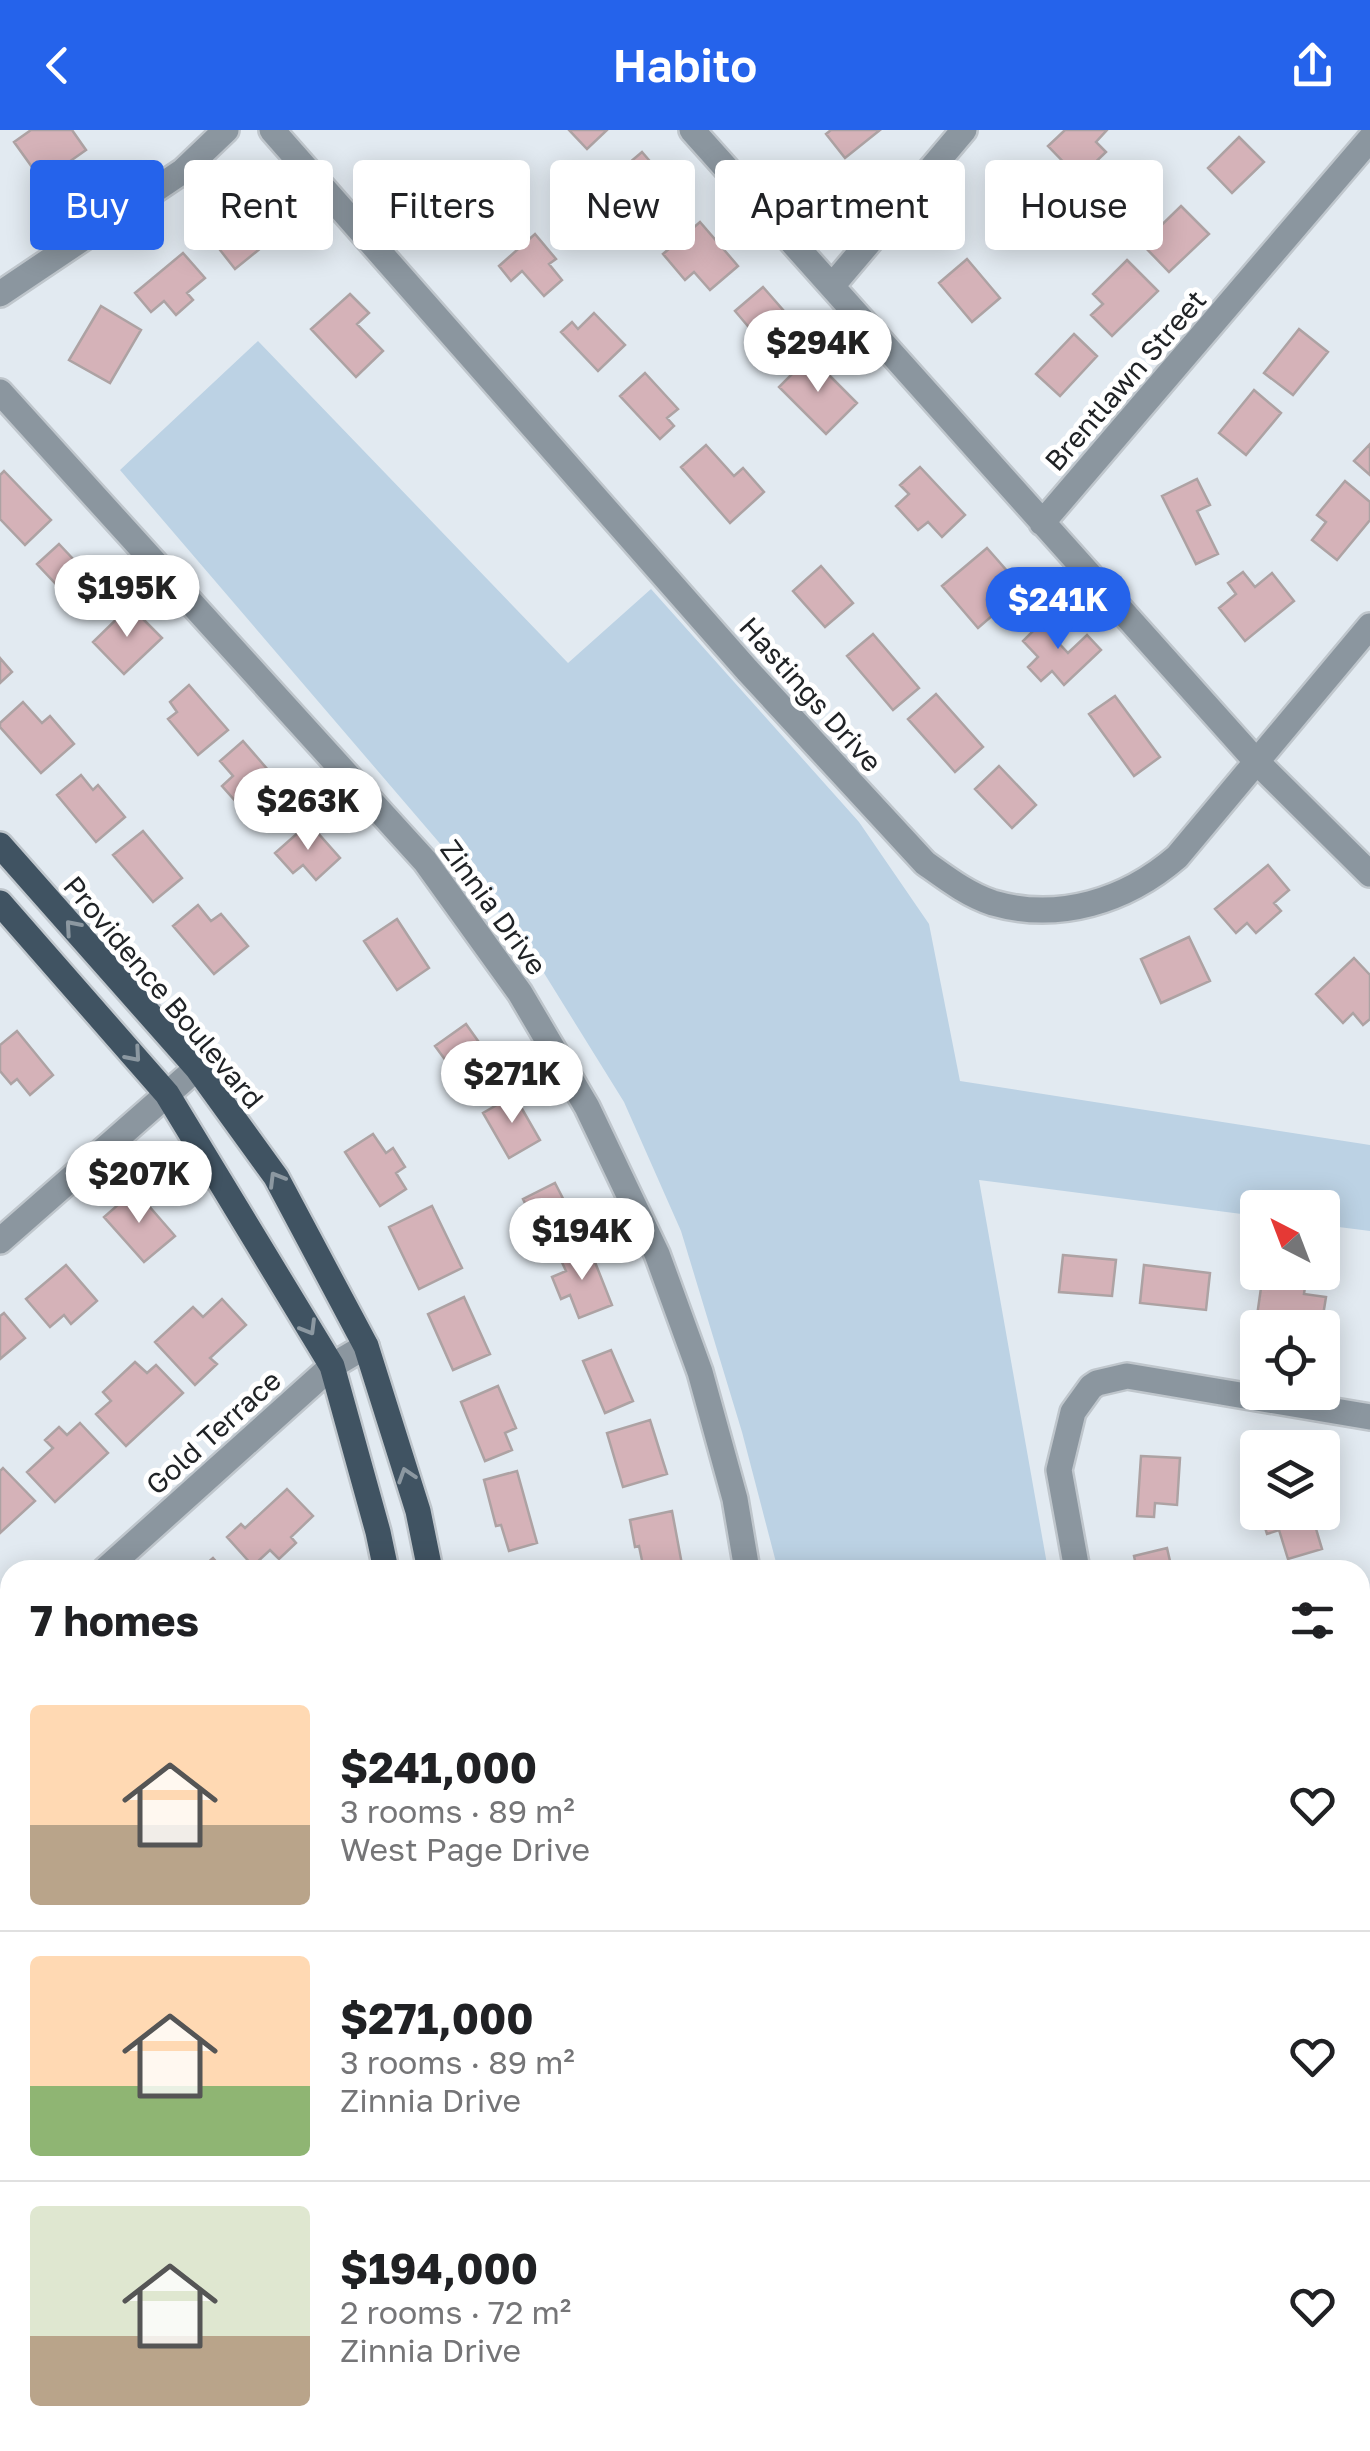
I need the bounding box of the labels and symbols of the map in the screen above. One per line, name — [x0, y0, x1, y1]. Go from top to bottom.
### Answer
street label: Brentlawn Street — [1038, 283, 1212, 477]
pin: $294K — [748, 310, 888, 395]
pin: $195K — [57, 555, 197, 640]
pin: $241K — [988, 567, 1128, 652]
street label: Hastings Drive — [733, 610, 889, 778]
pin: $263K — [238, 768, 378, 853]
street label: Zinnia Drive — [434, 833, 554, 981]
street label: Providence Boulevard — [57, 869, 271, 1115]
one-way arrow — [66, 920, 84, 939]
pin: $271K — [442, 1041, 582, 1126]
one-way arrow — [122, 1044, 140, 1062]
pin: $207K — [69, 1141, 209, 1226]
one-way arrow — [269, 1172, 288, 1190]
north arrow — [1240, 1190, 1340, 1290]
pin: $194K — [512, 1198, 652, 1283]
one-way arrow — [297, 1317, 316, 1335]
street label: Gold Terrace — [139, 1363, 287, 1501]
one-way arrow — [398, 1468, 418, 1485]

